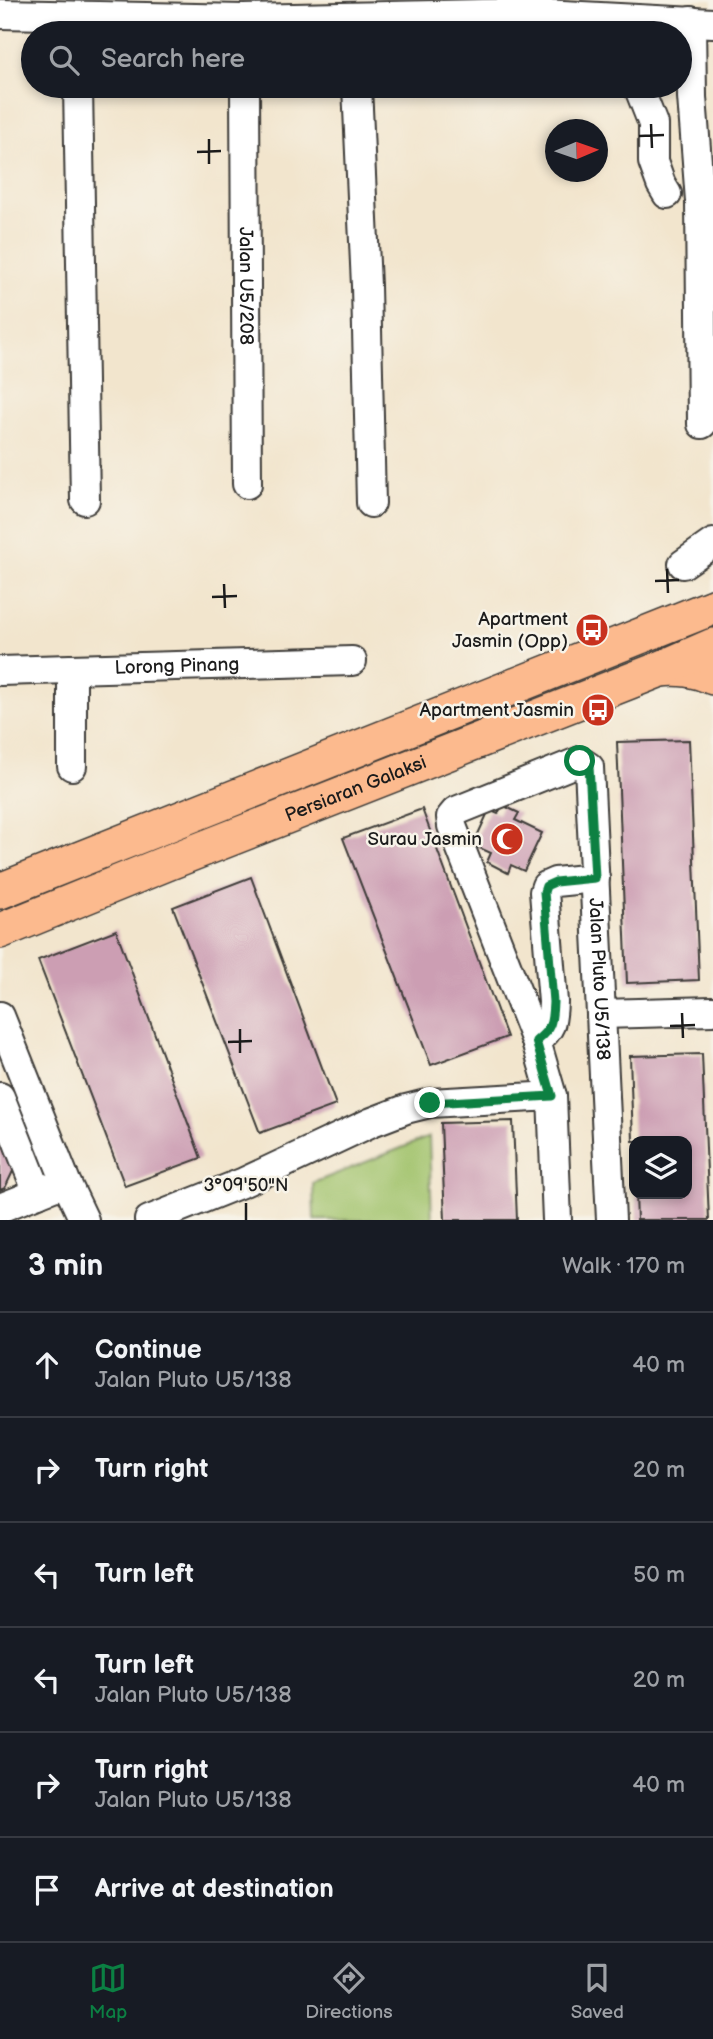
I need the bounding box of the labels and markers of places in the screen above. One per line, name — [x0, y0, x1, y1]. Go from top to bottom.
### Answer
place label: Apartment Jasmin (Opp) — [452, 608, 568, 653]
bus stop icon: Apartment Jasmin (Opp) — [573, 611, 611, 649]
bus stop icon: Apartment Jasmin — [579, 691, 617, 729]
place label: Apartment Jasmin — [419, 699, 574, 722]
mosque icon: Surau Jasmin — [488, 820, 526, 858]
place label: Surau Jasmin — [367, 828, 482, 851]

